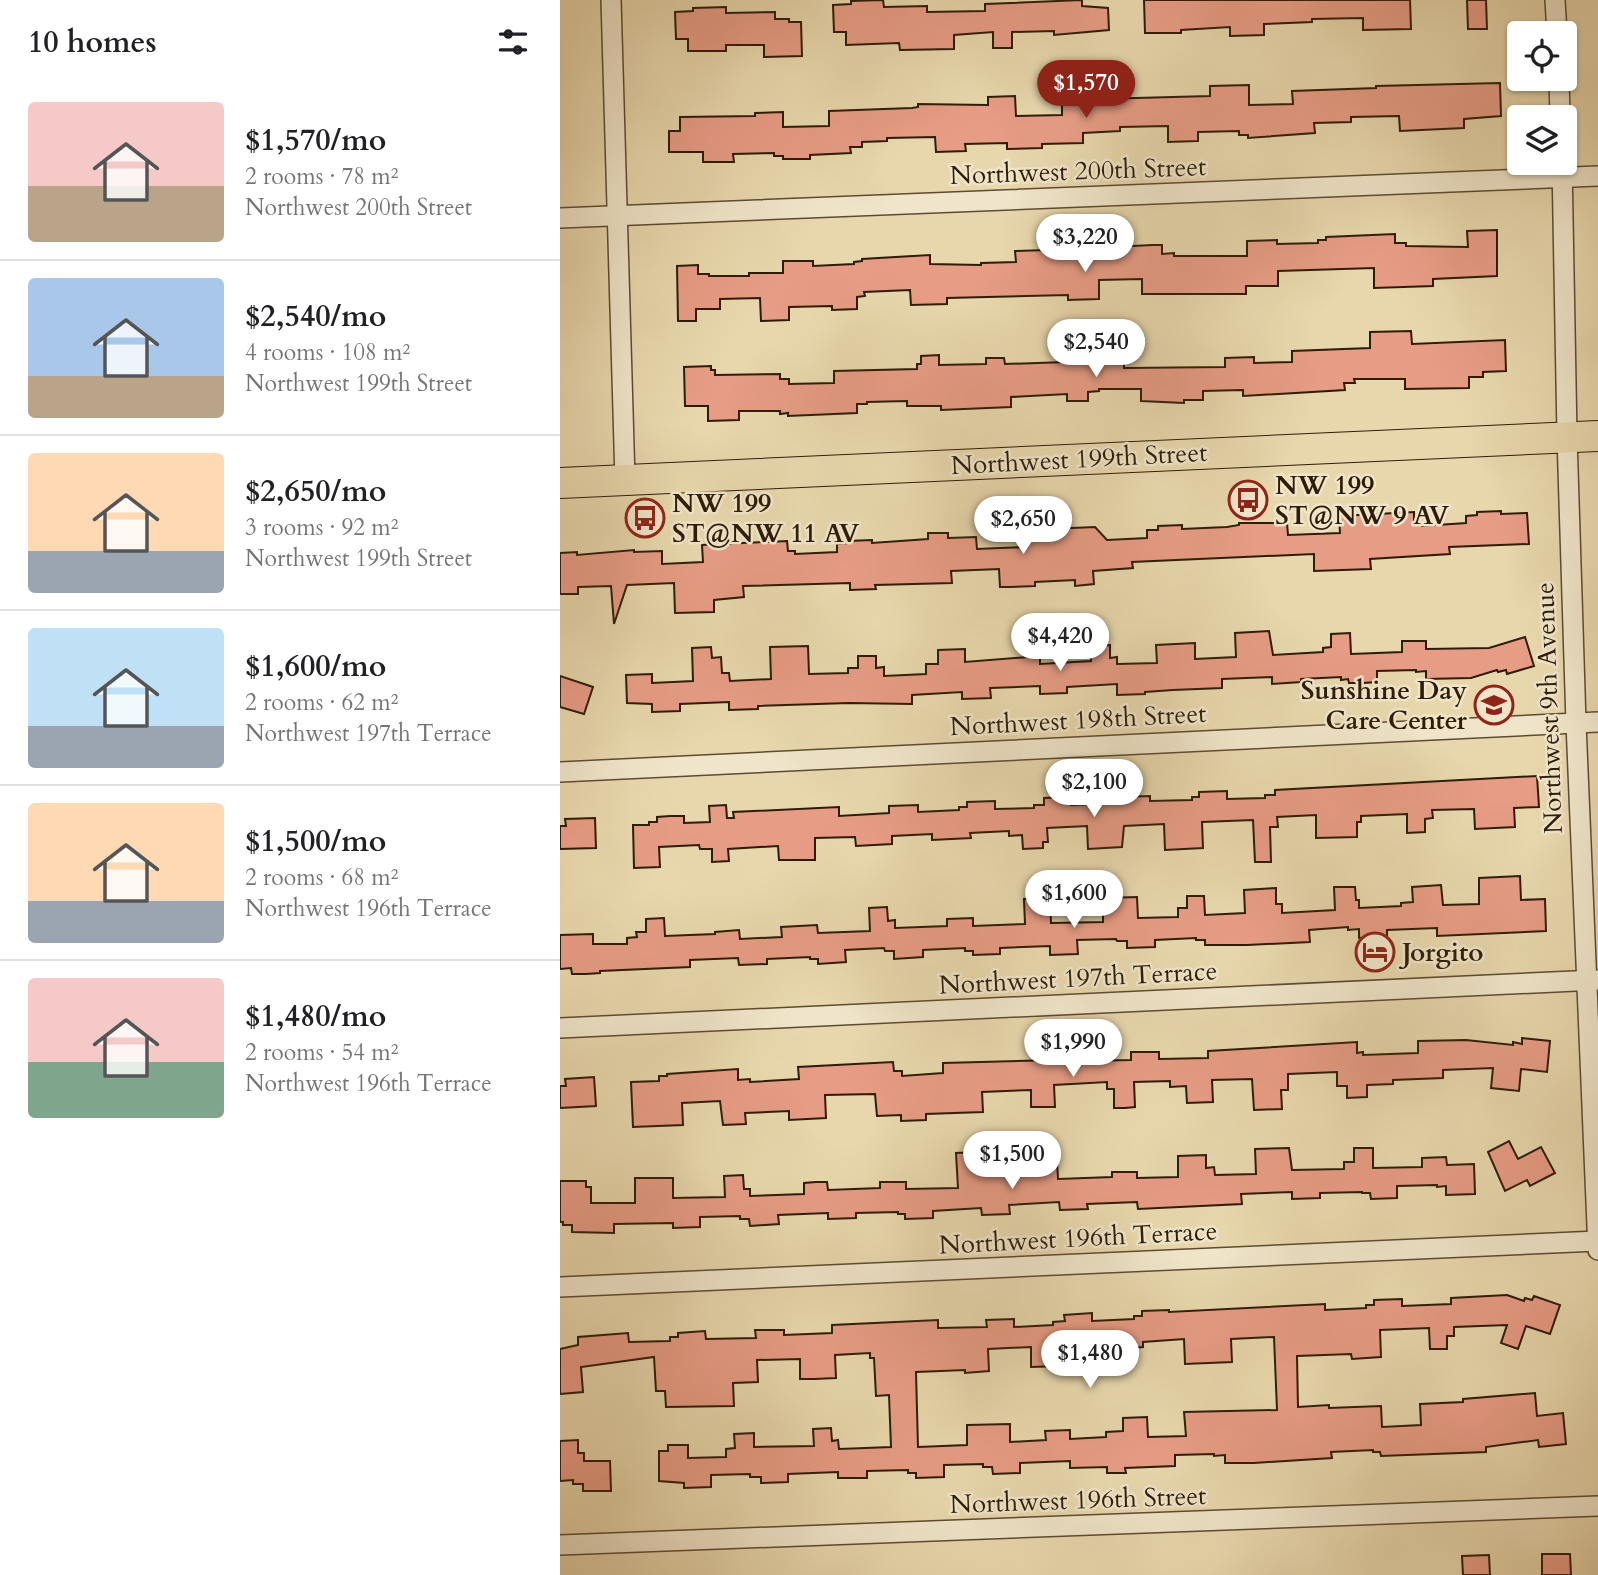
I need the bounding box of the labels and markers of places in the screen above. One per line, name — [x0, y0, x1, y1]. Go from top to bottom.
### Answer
pin: $1,570 — [1029, 60, 1143, 120]
pin: $3,220 — [1028, 215, 1142, 274]
pin: $2,540 — [1039, 320, 1153, 379]
place label: NW 199 ST@NW 9 AV — [1275, 468, 1450, 533]
bus stop icon: NW 199 ST@NW 9 AV — [1227, 479, 1269, 521]
place label: NW 199 ST@NW 11 AV — [672, 486, 860, 551]
pin: $2,650 — [966, 496, 1080, 556]
bus stop icon: NW 199 ST@NW 11 AV — [624, 497, 666, 539]
pin: $4,420 — [1003, 614, 1117, 673]
place label: Sunshine Day Care Center — [1301, 673, 1468, 738]
school or university icon: Sunshine Day Care Center — [1473, 684, 1515, 726]
pin: $2,100 — [1037, 760, 1151, 819]
pin: $1,600 — [1017, 870, 1131, 930]
hotel icon: Jorgito — [1354, 931, 1396, 973]
place label: Jorgito — [1398, 935, 1483, 970]
pin: $1,990 — [1016, 1020, 1130, 1079]
pin: $1,500 — [955, 1132, 1069, 1191]
pin: $1,480 — [1033, 1330, 1147, 1390]

